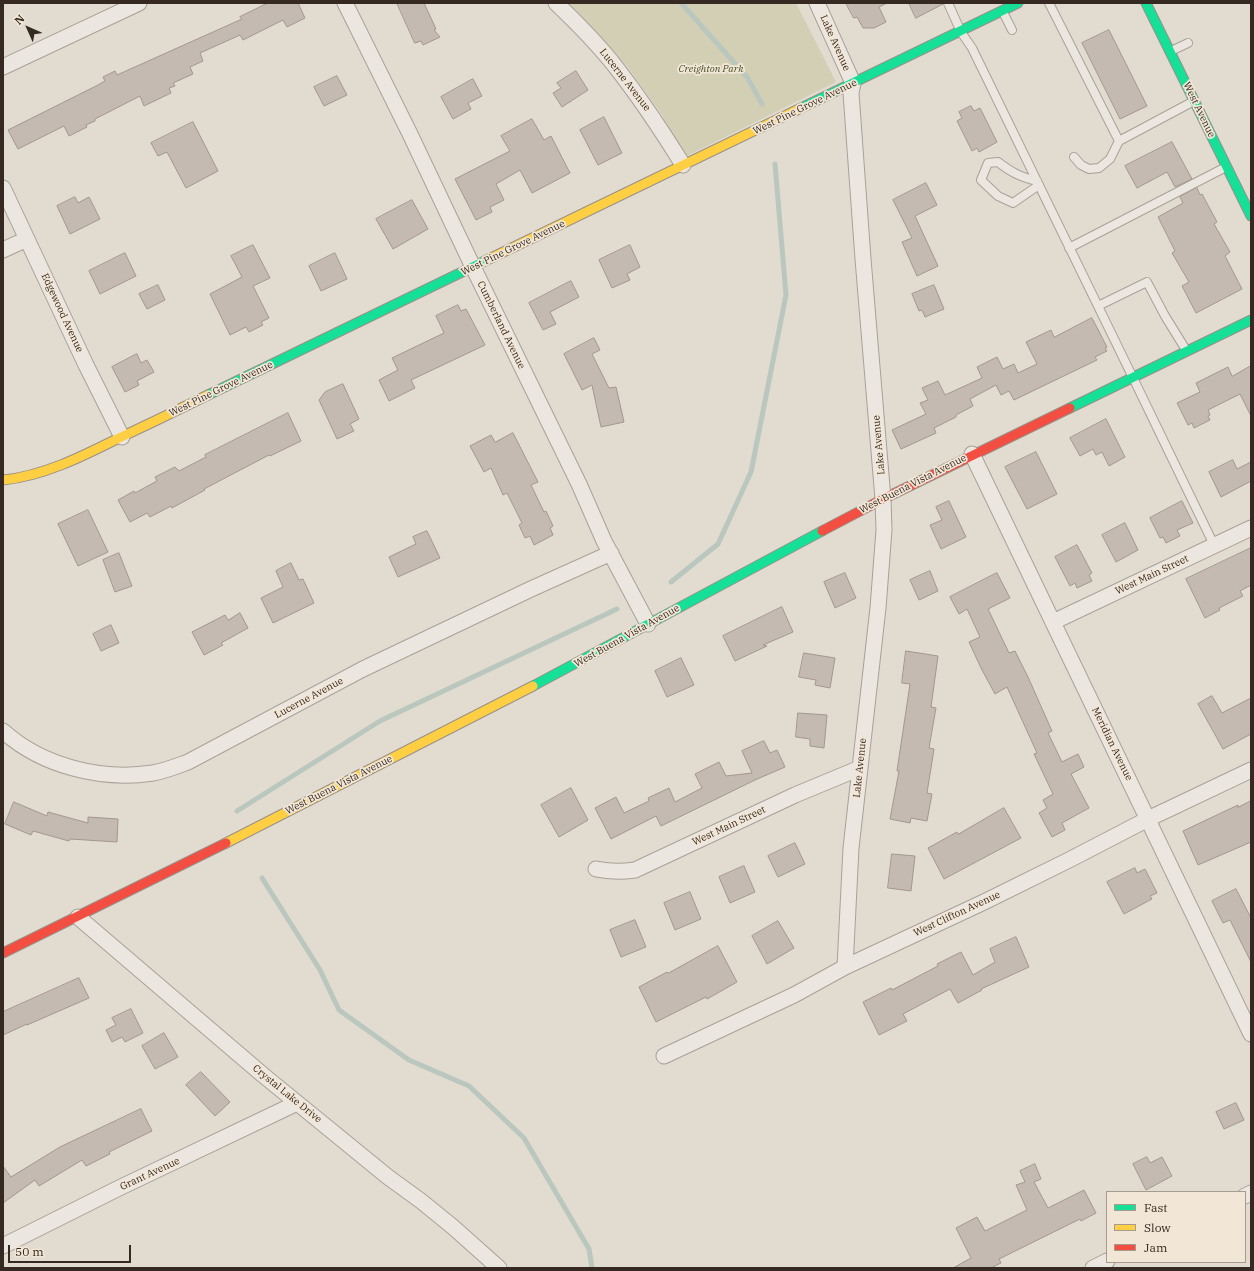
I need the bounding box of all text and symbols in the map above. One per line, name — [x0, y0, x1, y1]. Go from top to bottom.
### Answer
north arrow — [8, 8, 48, 48]
text: N — [11, 11, 28, 28]
street label: Lake Avenue — [817, 13, 853, 73]
street label: Lucerne Avenue — [597, 46, 653, 114]
park label: Creighton Park — [679, 63, 743, 75]
street label: West Pine Grove Avenue — [751, 77, 859, 137]
street label: West Avenue — [1180, 80, 1218, 140]
street label: West Pine Grove Avenue — [459, 218, 567, 278]
street label: Edgewood Avenue — [38, 272, 86, 354]
street label: Cumberland Avenue — [474, 279, 528, 371]
street label: West Pine Grove Avenue — [167, 359, 275, 419]
street label: Lake Avenue — [870, 415, 888, 475]
street label: West Buena Vista Avenue — [858, 452, 968, 516]
street label: West Main Street — [1113, 553, 1191, 597]
street label: West Buena Vista Avenue — [572, 602, 682, 670]
street label: Lucerne Avenue — [273, 675, 345, 721]
street label: Meridian Avenue — [1089, 705, 1135, 783]
street label: Lake Avenue — [851, 738, 869, 798]
street label: West Buena Vista Avenue — [284, 753, 394, 817]
street label: West Main Street — [690, 804, 768, 848]
street label: West Clifton Avenue — [912, 889, 1002, 939]
street label: Crystal Lake Drive — [250, 1062, 324, 1126]
street label: Grant Avenue — [118, 1155, 182, 1193]
legend — [1106, 1191, 1246, 1263]
text: Fast — [1144, 1200, 1168, 1215]
text: Slow — [1144, 1220, 1171, 1235]
scale bar — [10, 1237, 133, 1263]
text: Jam — [1144, 1240, 1167, 1255]
text: 50 m — [15, 1244, 44, 1259]

